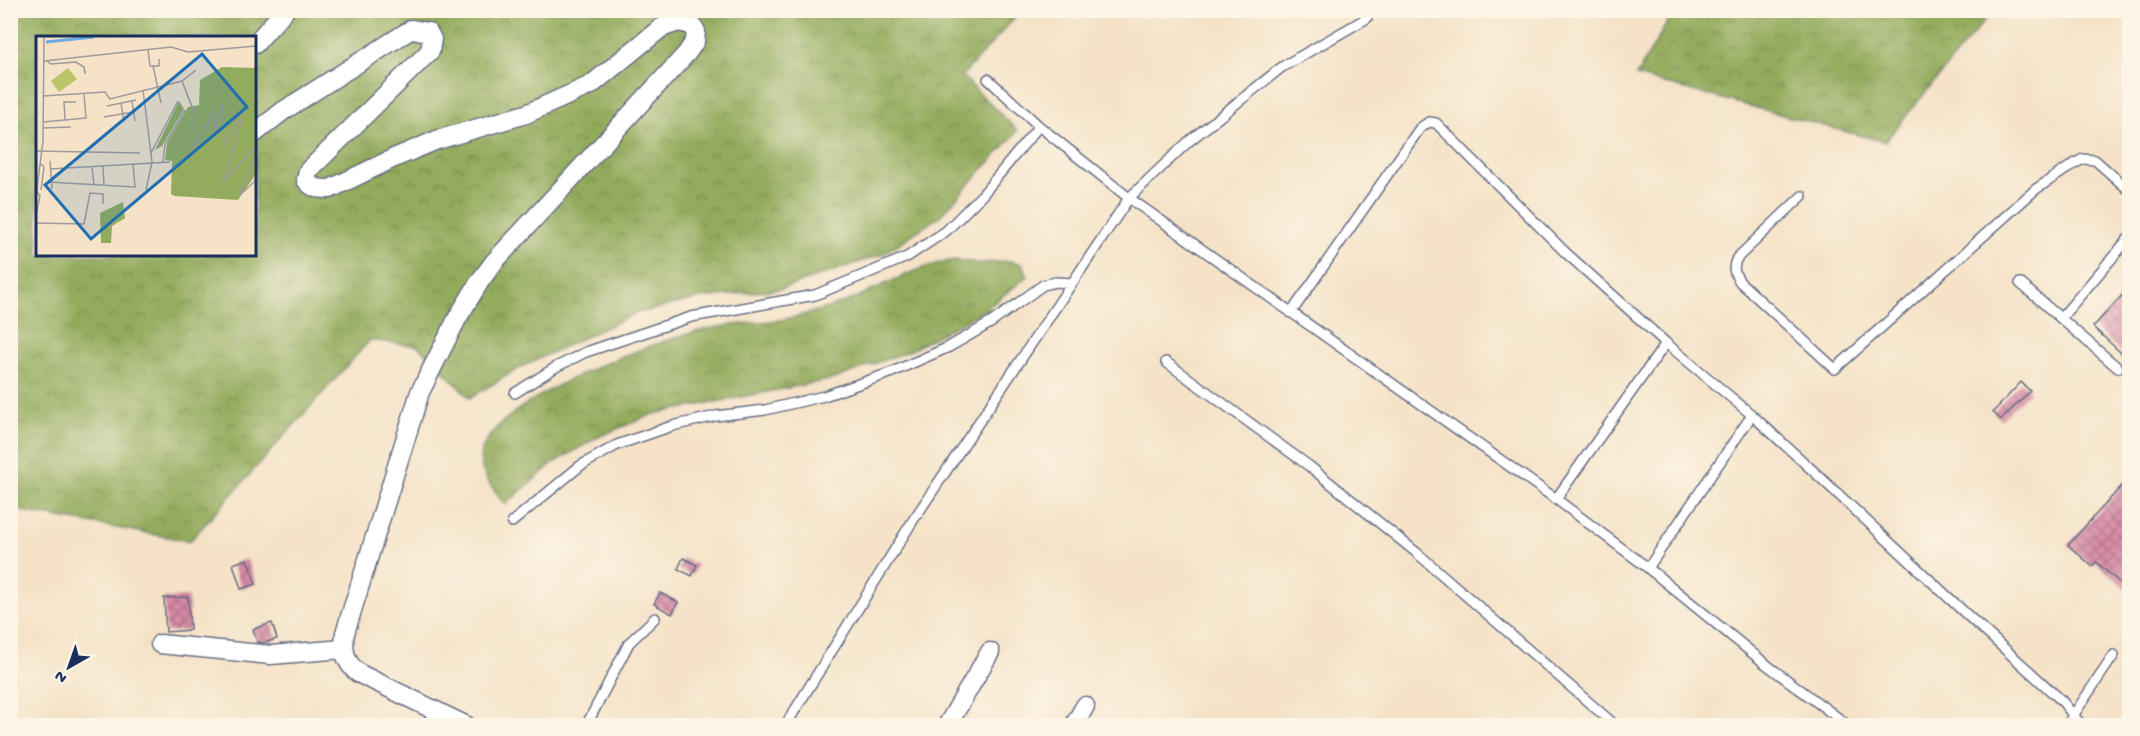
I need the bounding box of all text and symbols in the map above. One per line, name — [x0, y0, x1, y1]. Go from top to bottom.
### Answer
inset map — [36, 36, 256, 256]
north arrow — [39, 637, 99, 697]
text: N — [51, 665, 72, 686]

